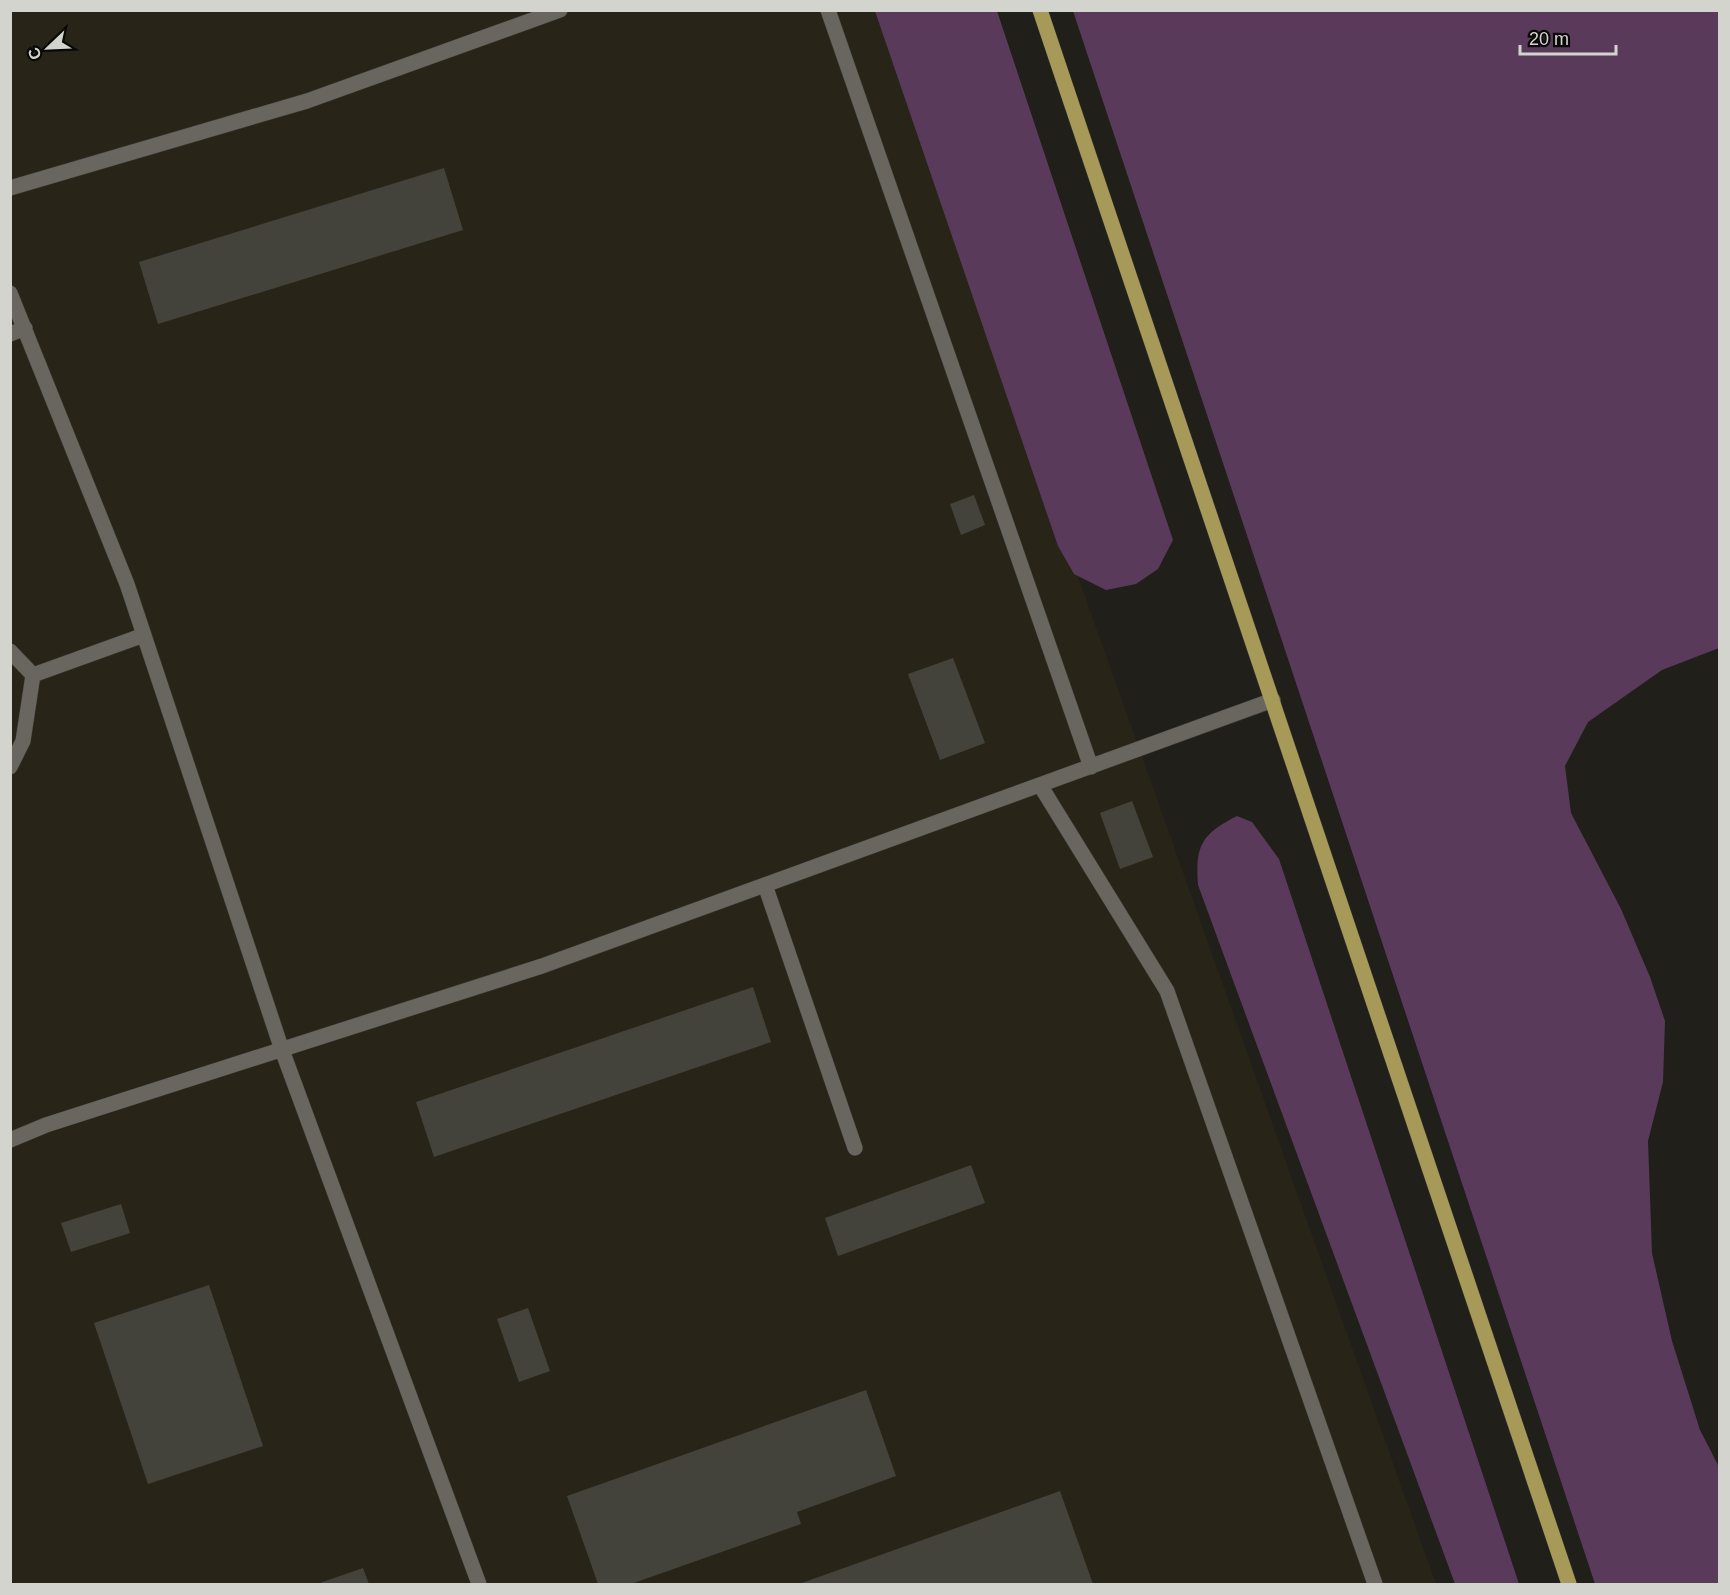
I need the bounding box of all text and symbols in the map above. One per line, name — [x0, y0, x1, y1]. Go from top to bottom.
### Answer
north arrow — [18, 18, 78, 78]
scale bar — [1520, 18, 1616, 56]
text: 20 m — [1529, 29, 1569, 49]
text: С — [24, 45, 45, 62]

